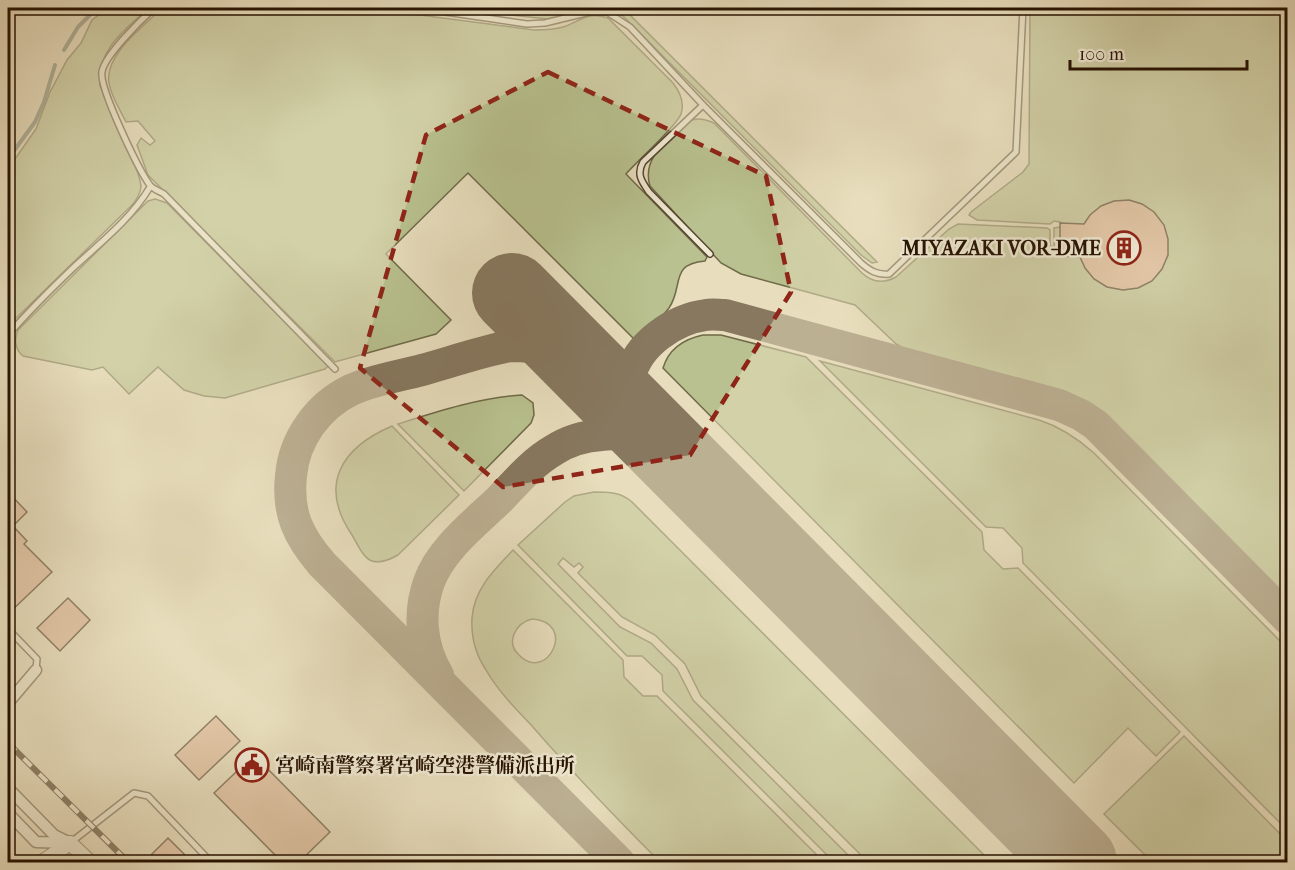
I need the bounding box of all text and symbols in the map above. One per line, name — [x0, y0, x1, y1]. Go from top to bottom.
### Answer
scale bar — [1070, 33, 1247, 71]
text: 100 m — [1079, 44, 1124, 65]
building icon: MIYAZAKI VOR-DME — [1106, 230, 1142, 266]
place label: MIYAZAKI VOR-DME — [901, 237, 1101, 260]
public building icon: 宮崎南警察署宮崎空港警備派出所 — [234, 747, 270, 783]
place label: 宮崎南警察署宮崎空港警備派出所 — [275, 754, 575, 777]

